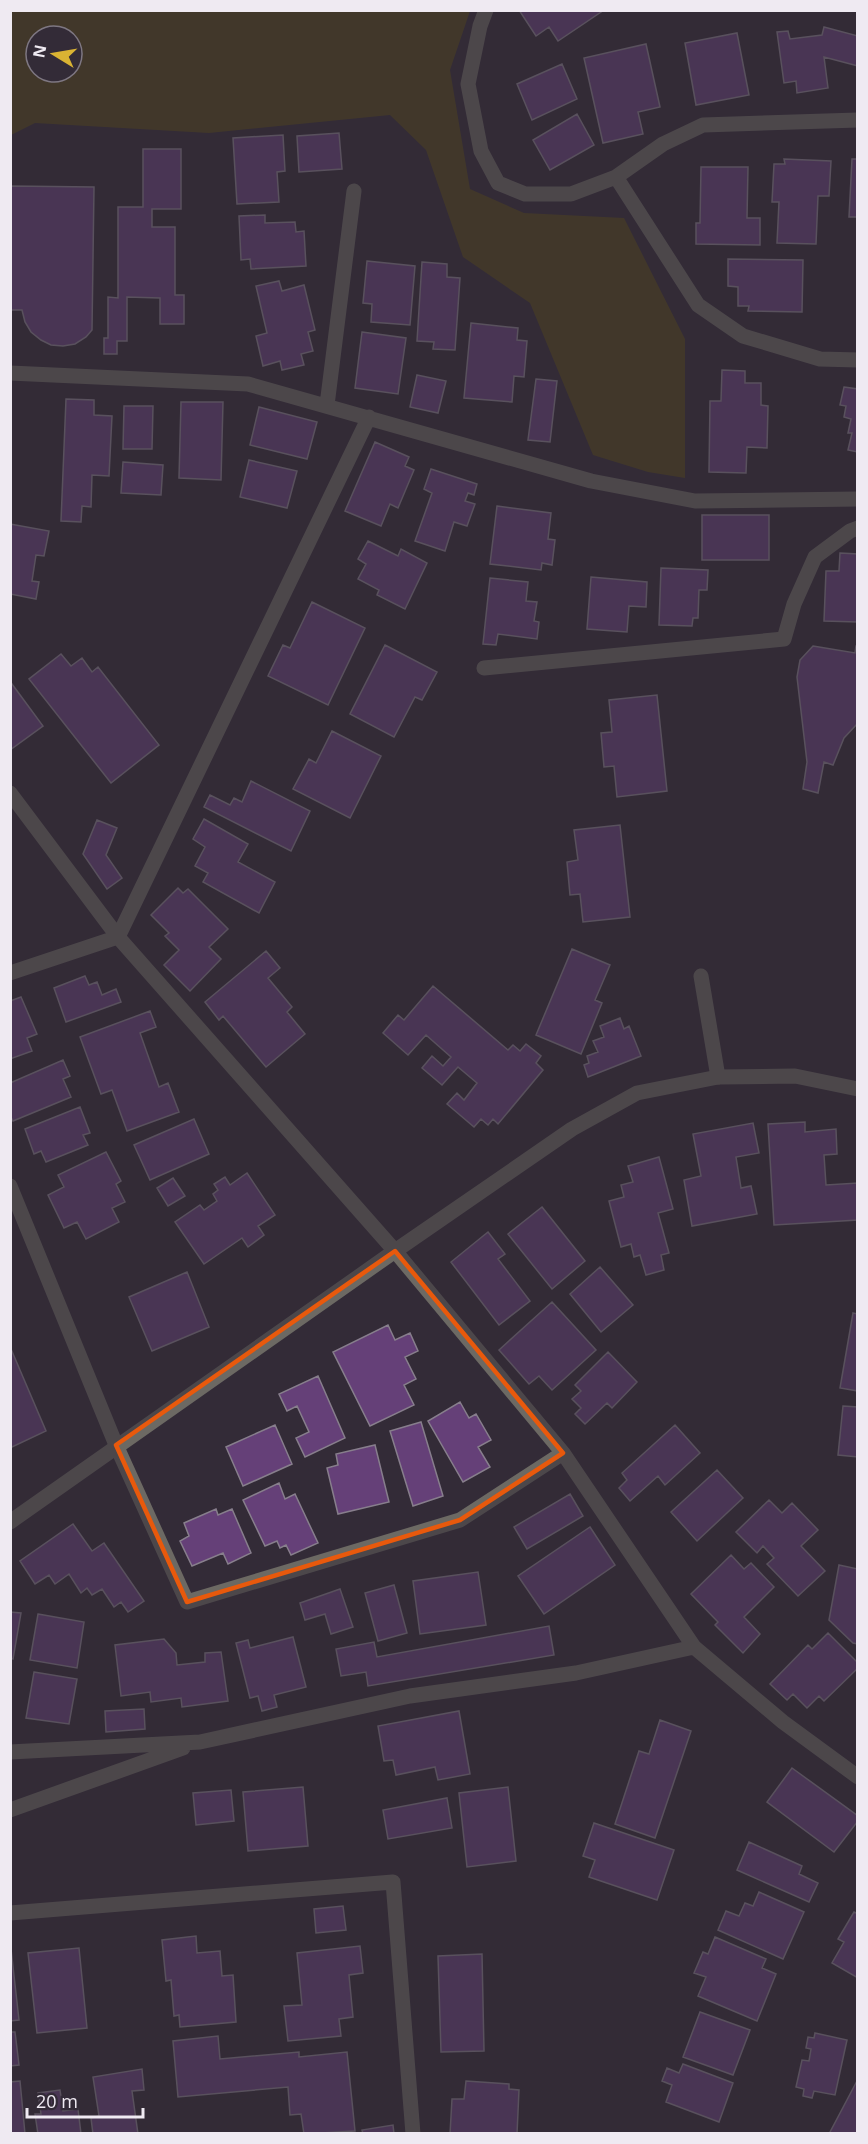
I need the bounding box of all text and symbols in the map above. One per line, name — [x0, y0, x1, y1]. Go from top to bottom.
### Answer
north arrow — [24, 24, 84, 84]
text: N — [27, 43, 51, 60]
scale bar — [27, 2081, 142, 2119]
text: 20 m — [36, 2089, 78, 2113]

